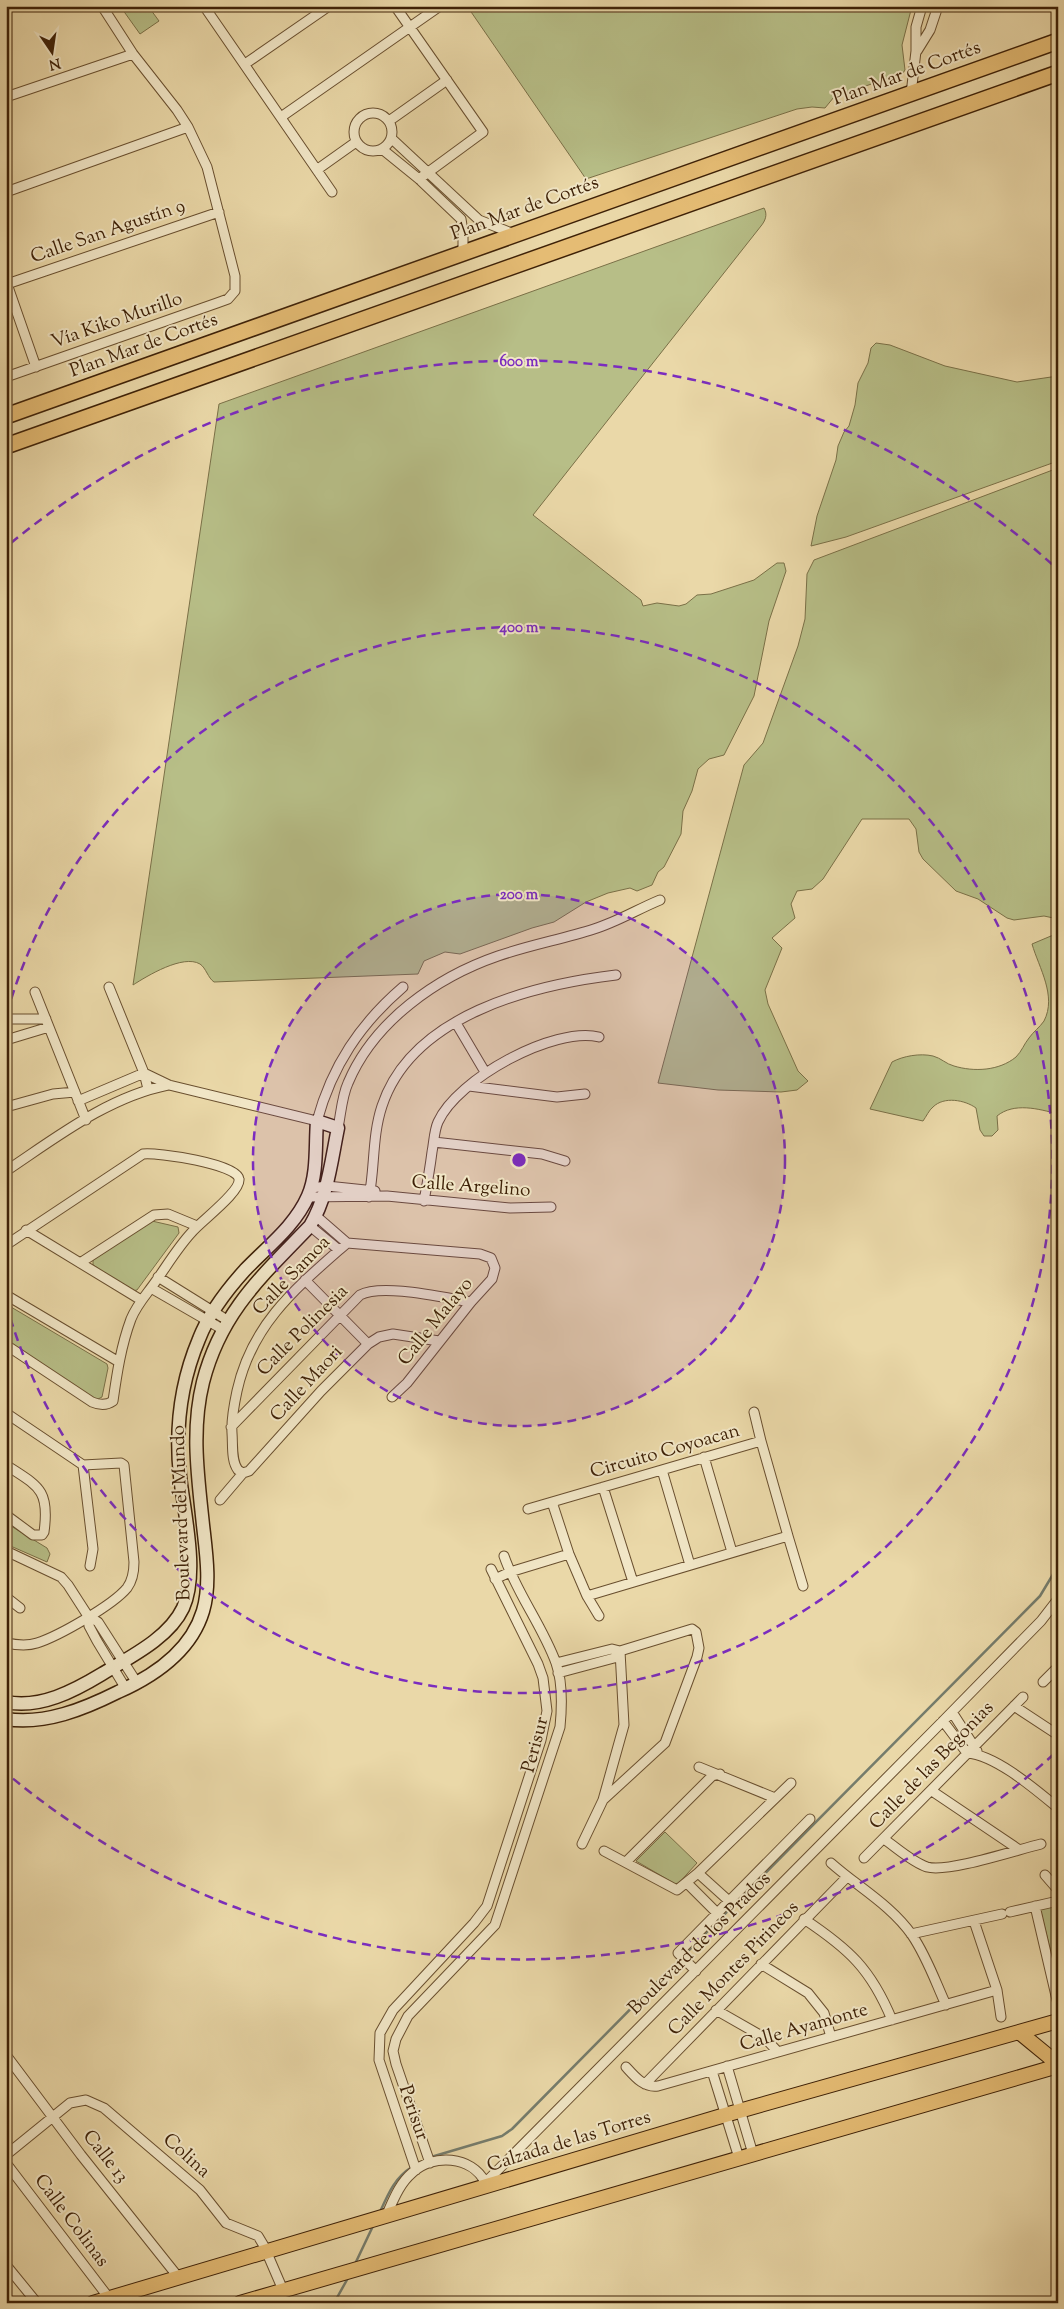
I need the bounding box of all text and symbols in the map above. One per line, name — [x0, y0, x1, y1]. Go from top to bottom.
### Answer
north arrow — [28, 28, 78, 78]
street label: Plan Mar de Cortés — [829, 35, 985, 113]
text: N — [47, 52, 62, 74]
street label: Plan Mar de Cortés — [447, 170, 603, 248]
street label: Calle San Agustín 9 — [27, 193, 189, 271]
street label: Vía Kiko Murillo — [48, 286, 186, 356]
street label: Plan Mar de Cortés — [66, 307, 222, 385]
text: 600 m — [500, 352, 539, 373]
text: 400 m — [499, 618, 539, 639]
text: 200 m — [500, 885, 539, 906]
centre of rings — [510, 1151, 528, 1169]
street label: Calle Argelino — [411, 1169, 531, 1205]
street label: Calle Samoa — [247, 1230, 337, 1322]
street label: Calle Malayo — [392, 1272, 480, 1372]
street label: Calle Polinesia — [251, 1279, 355, 1383]
street label: Calle Maori — [264, 1340, 350, 1428]
street label: Circuito Coyoacan — [587, 1418, 743, 1486]
street label: Boulevard del Mundo — [165, 1425, 199, 1601]
street label: Calle de las Begonias — [863, 1696, 1001, 1836]
street label: Perisur — [516, 1714, 556, 1776]
street label: Boulevard de los Prados — [622, 1866, 778, 2022]
street label: Calle Montes Pirineos — [662, 1895, 806, 2043]
street label: Calle Ayamonte — [737, 1997, 871, 2059]
street label: Perisur — [391, 2082, 435, 2144]
street label: Calzada de las Torres — [484, 2104, 654, 2180]
street label: Calle 13 — [76, 2125, 134, 2189]
street label: Colina — [156, 2127, 216, 2185]
street label: Calle Colinas — [27, 2169, 115, 2273]

